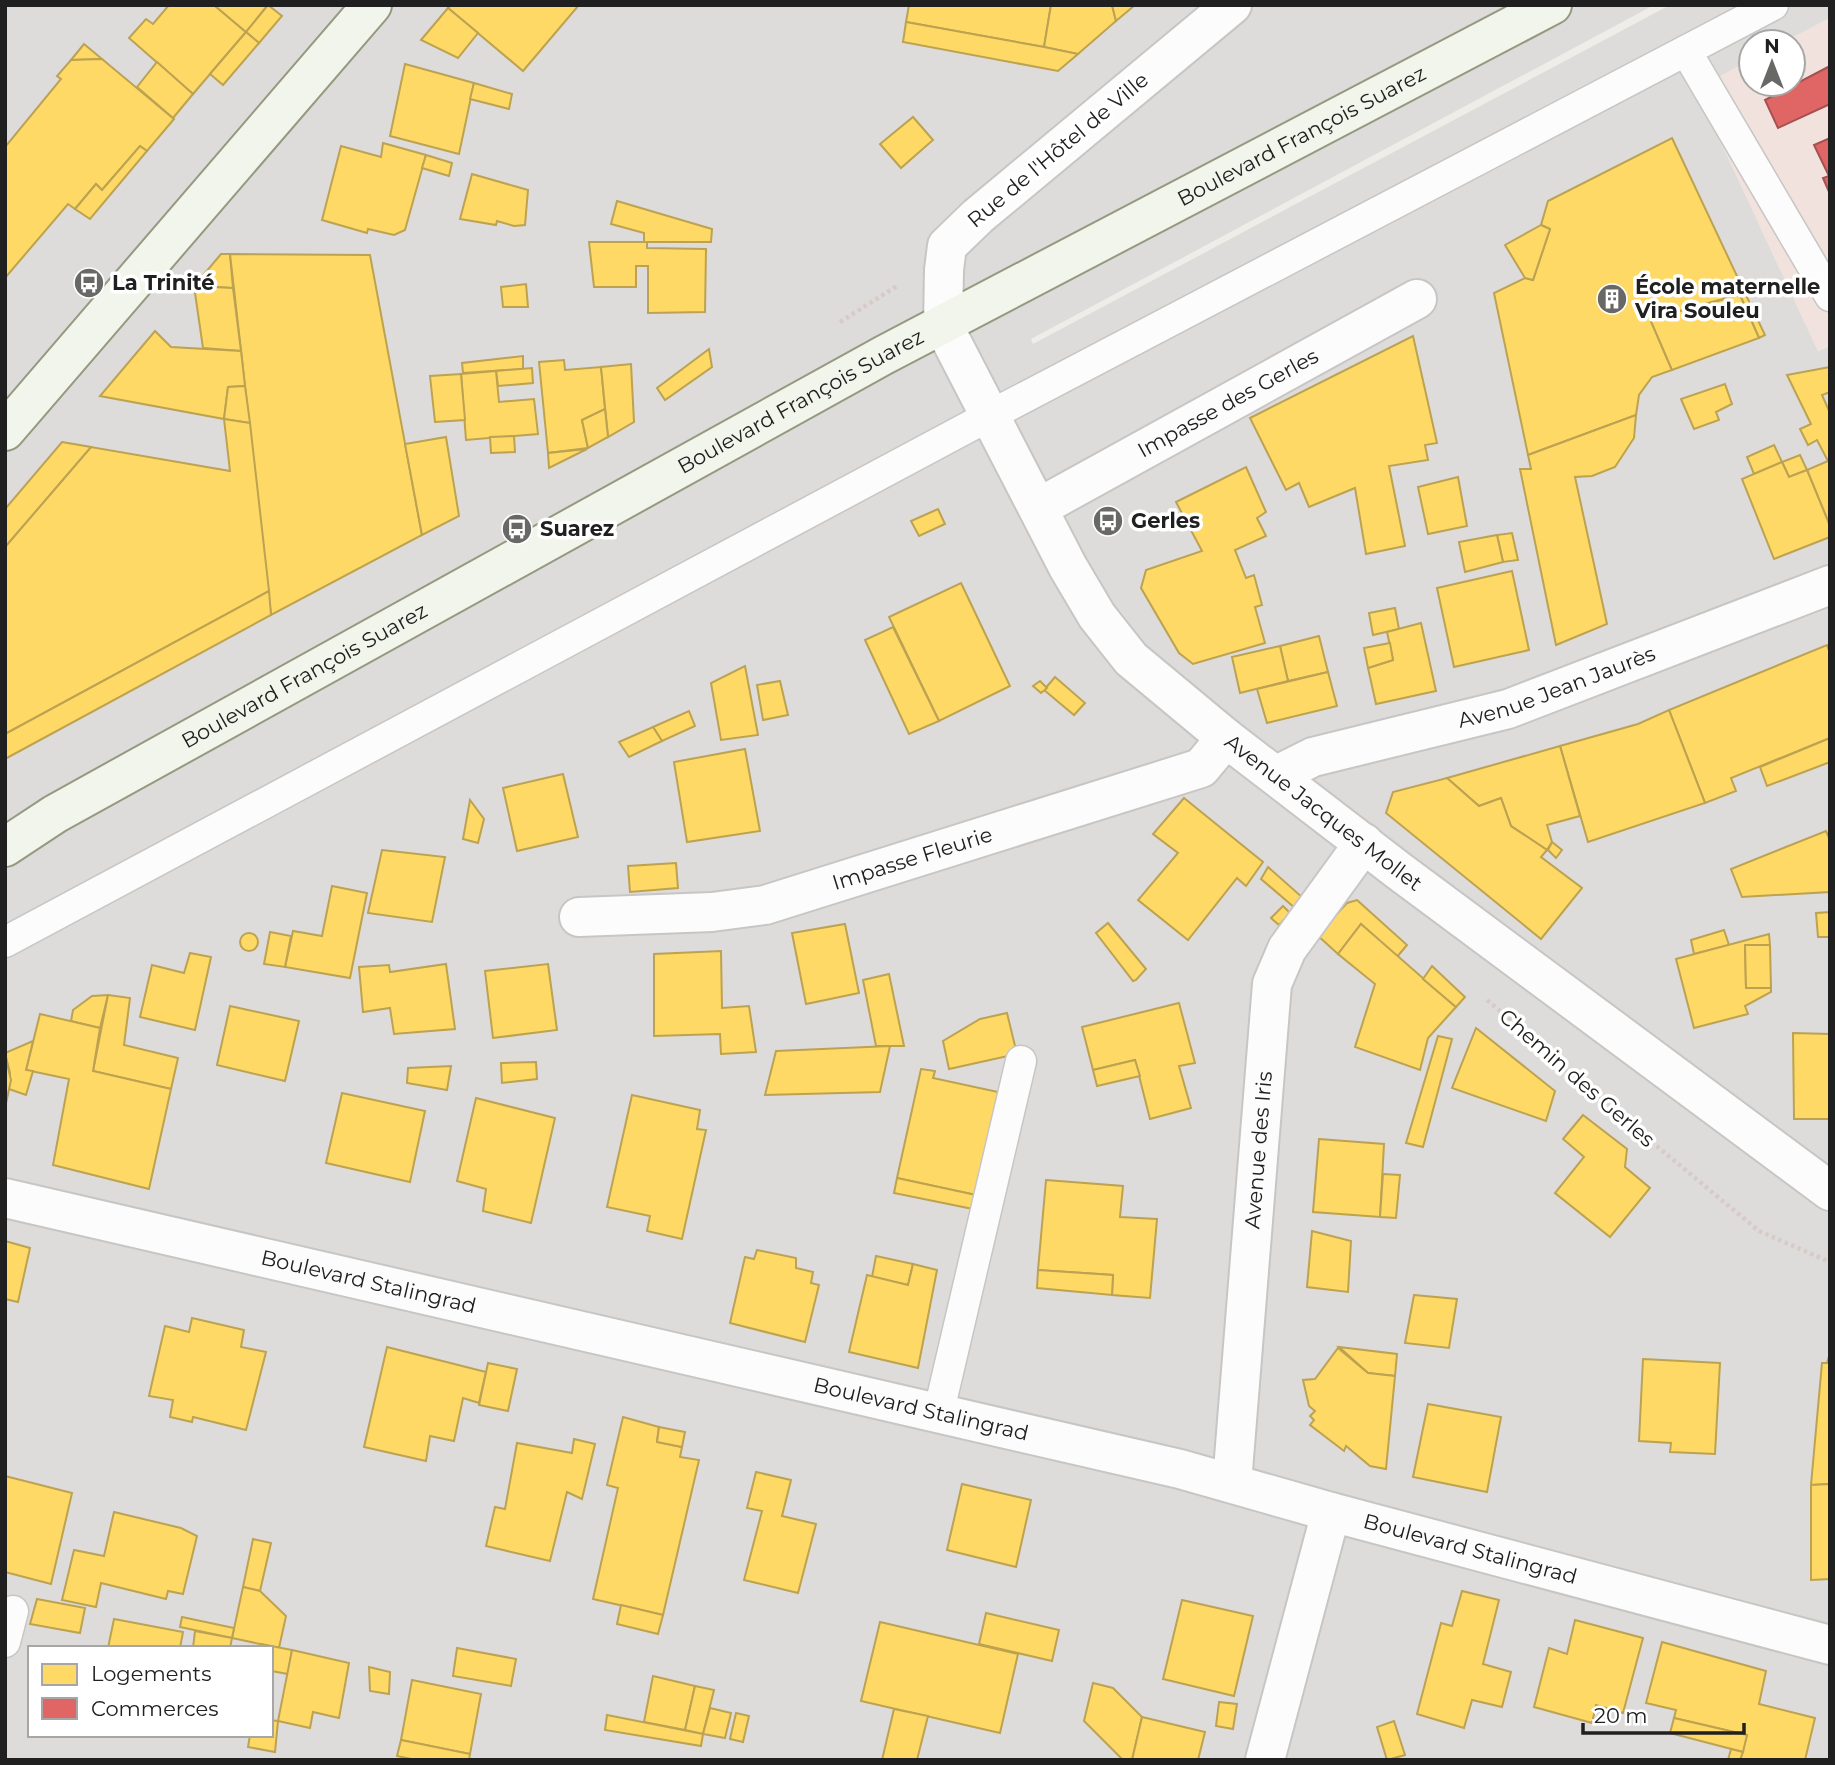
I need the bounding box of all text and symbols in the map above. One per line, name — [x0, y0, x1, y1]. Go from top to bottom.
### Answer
north arrow — [1737, 28, 1807, 98]
text: N — [1764, 35, 1780, 58]
street label: Boulevard François Suarez — [1173, 60, 1430, 211]
street label: Rue de l'Hôtel de Ville — [962, 67, 1153, 233]
bus stop icon: La Trinité — [72, 266, 106, 300]
place label: La Trinité — [112, 270, 215, 295]
place label: École maternelle Vira Souleu — [1634, 274, 1820, 323]
building icon: École maternelle Vira Souleu — [1595, 282, 1629, 316]
street label: Boulevard François Suarez — [673, 324, 928, 479]
street label: Impasse des Gerles — [1133, 343, 1322, 463]
bus stop icon: Gerles — [1091, 504, 1125, 538]
place label: Gerles — [1131, 508, 1200, 533]
bus stop icon: Suarez — [500, 512, 534, 546]
place label: Suarez — [540, 516, 614, 541]
street label: Boulevard François Suarez — [177, 597, 431, 753]
street label: Avenue Jean Jaurès — [1455, 640, 1659, 733]
street label: Avenue Jacques Mollet — [1220, 729, 1427, 896]
street label: Impasse Fleurie — [829, 821, 995, 895]
street label: Chemin des Gerles — [1494, 1003, 1660, 1152]
street label: Avenue des Iris — [1239, 1070, 1277, 1230]
street label: Boulevard Stalingrad — [259, 1244, 479, 1318]
street label: Boulevard Stalingrad — [811, 1372, 1031, 1446]
street label: Boulevard Stalingrad — [1361, 1508, 1580, 1589]
legend — [28, 1646, 273, 1737]
text: Logements — [91, 1661, 211, 1686]
scale bar — [1583, 1692, 1744, 1736]
text: Commerces — [91, 1696, 219, 1721]
text: 20 m — [1594, 1703, 1648, 1728]

